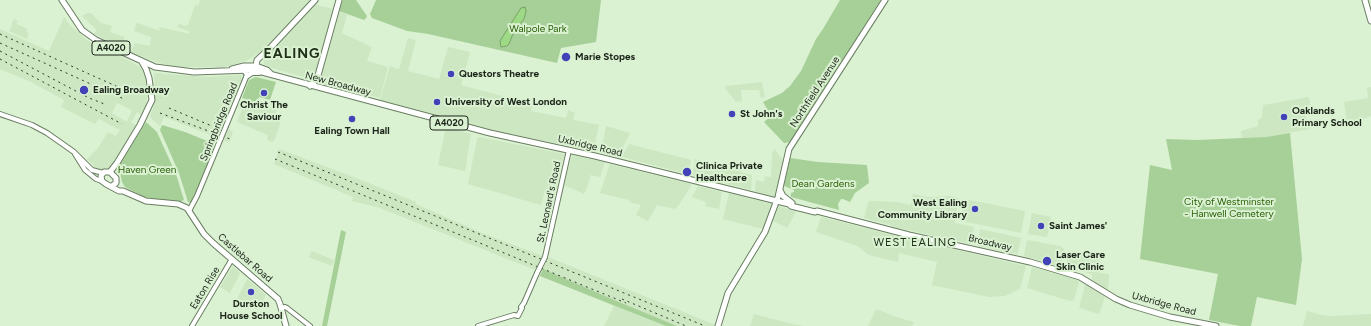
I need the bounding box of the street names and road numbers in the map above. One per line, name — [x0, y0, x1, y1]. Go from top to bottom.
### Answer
road number: A4020 — [92, 41, 130, 55]
street label: Northfield Avenue — [788, 54, 842, 130]
street label: New Broadway — [304, 69, 372, 99]
street label: Springbridge Road — [198, 81, 240, 163]
road number: A4020 — [430, 116, 468, 130]
street label: Uxbridge Road — [556, 133, 624, 159]
street label: St. Leonard's Road — [535, 160, 563, 244]
street label: Castlebar Road — [215, 231, 275, 285]
street label: Broadway — [967, 232, 1013, 254]
street label: Eaton Rise — [188, 265, 222, 311]
street label: Uxbridge Road — [1131, 290, 1197, 318]

